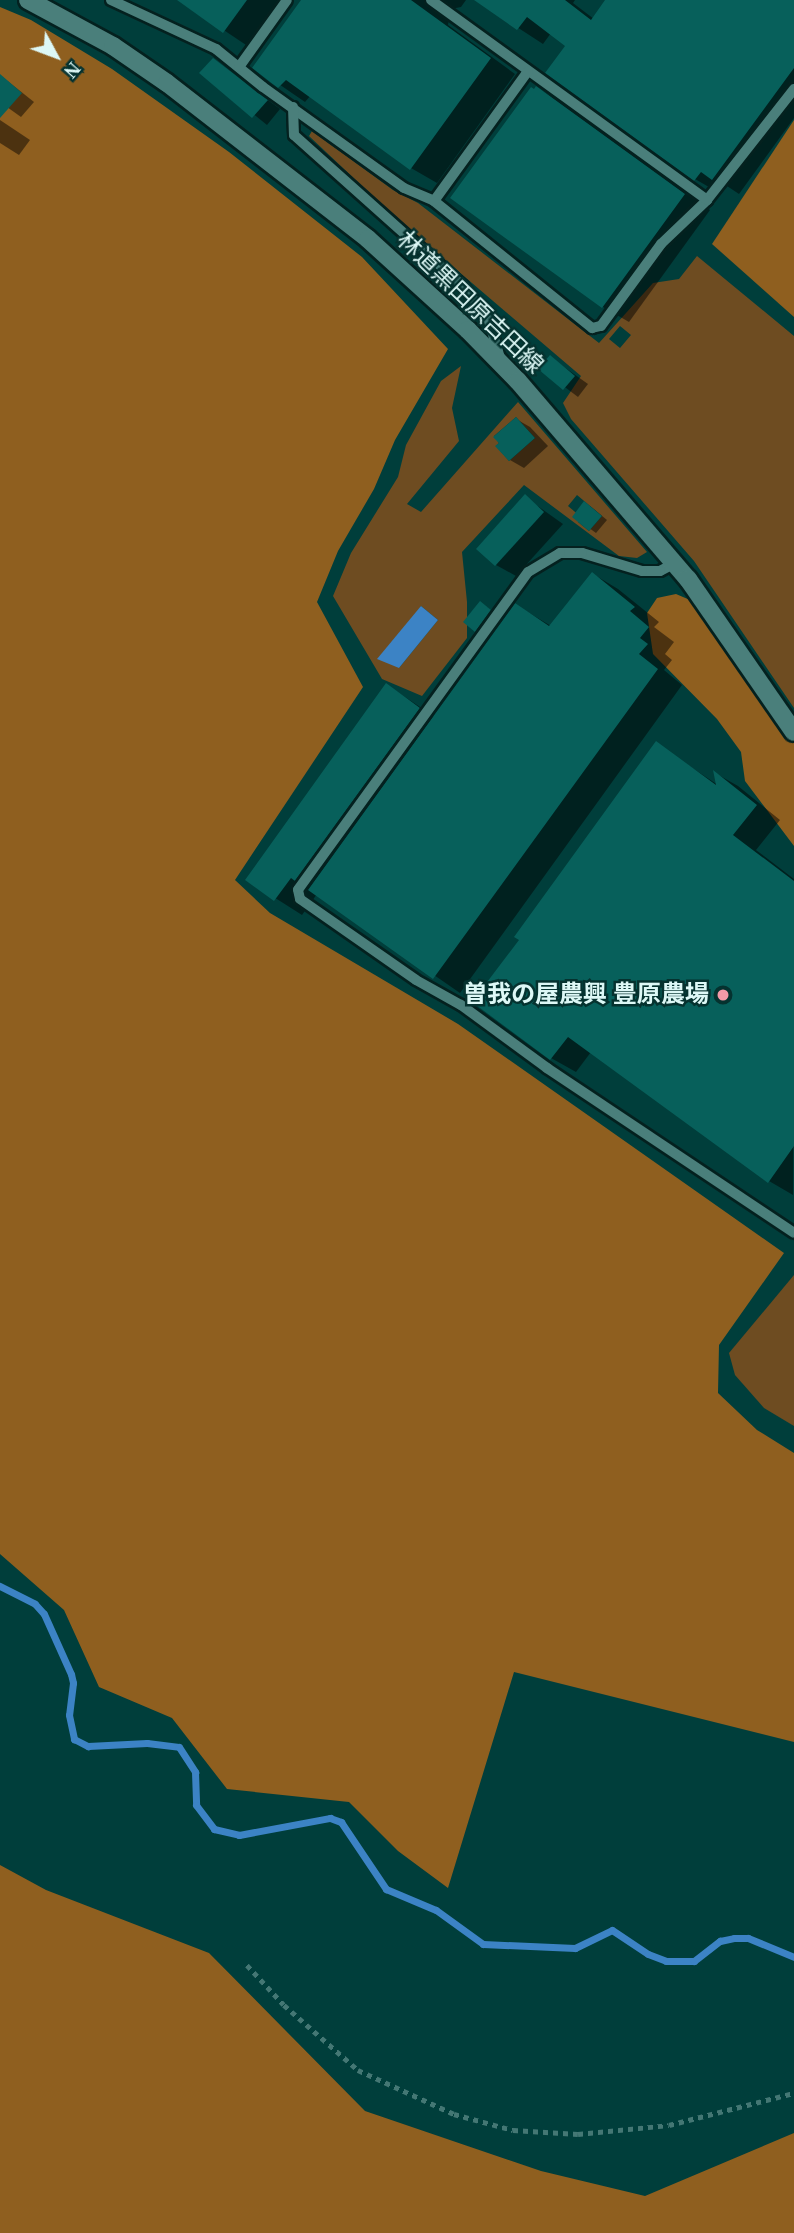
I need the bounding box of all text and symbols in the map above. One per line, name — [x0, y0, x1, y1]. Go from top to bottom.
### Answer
north arrow — [21, 21, 91, 91]
text: N — [60, 58, 85, 82]
street label: 林道黒田原吉田線 — [391, 226, 549, 380]
place label: 曽我の屋農興 豊原農場 — [463, 981, 709, 1009]
marker: 曽我の屋農興 豊原農場 — [715, 987, 731, 1003]

